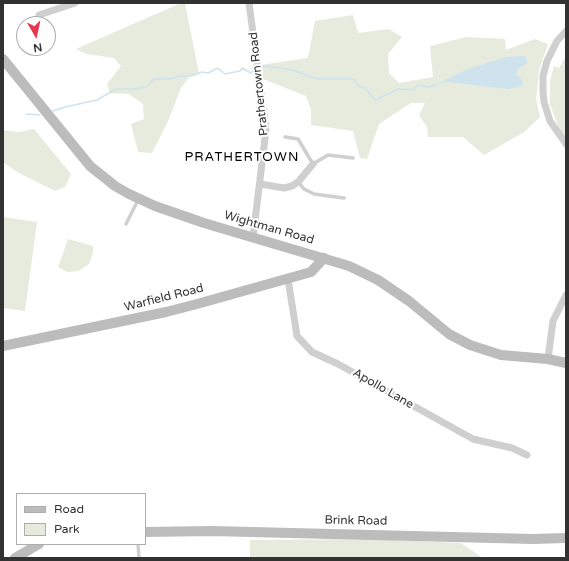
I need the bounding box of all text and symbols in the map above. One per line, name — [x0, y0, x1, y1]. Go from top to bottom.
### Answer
north arrow — [16, 16, 56, 56]
street label: Prathertown Road — [246, 31, 272, 137]
text: N — [32, 40, 43, 54]
district label: PRATHERTOWN — [185, 150, 299, 166]
street label: Wightman Road — [222, 208, 316, 248]
street label: Warfield Road — [123, 281, 205, 315]
street label: Apollo Lane — [350, 366, 416, 412]
legend — [16, 493, 146, 545]
text: Road — [54, 502, 84, 516]
street label: Brink Road — [324, 513, 388, 529]
text: Park — [54, 522, 80, 536]

